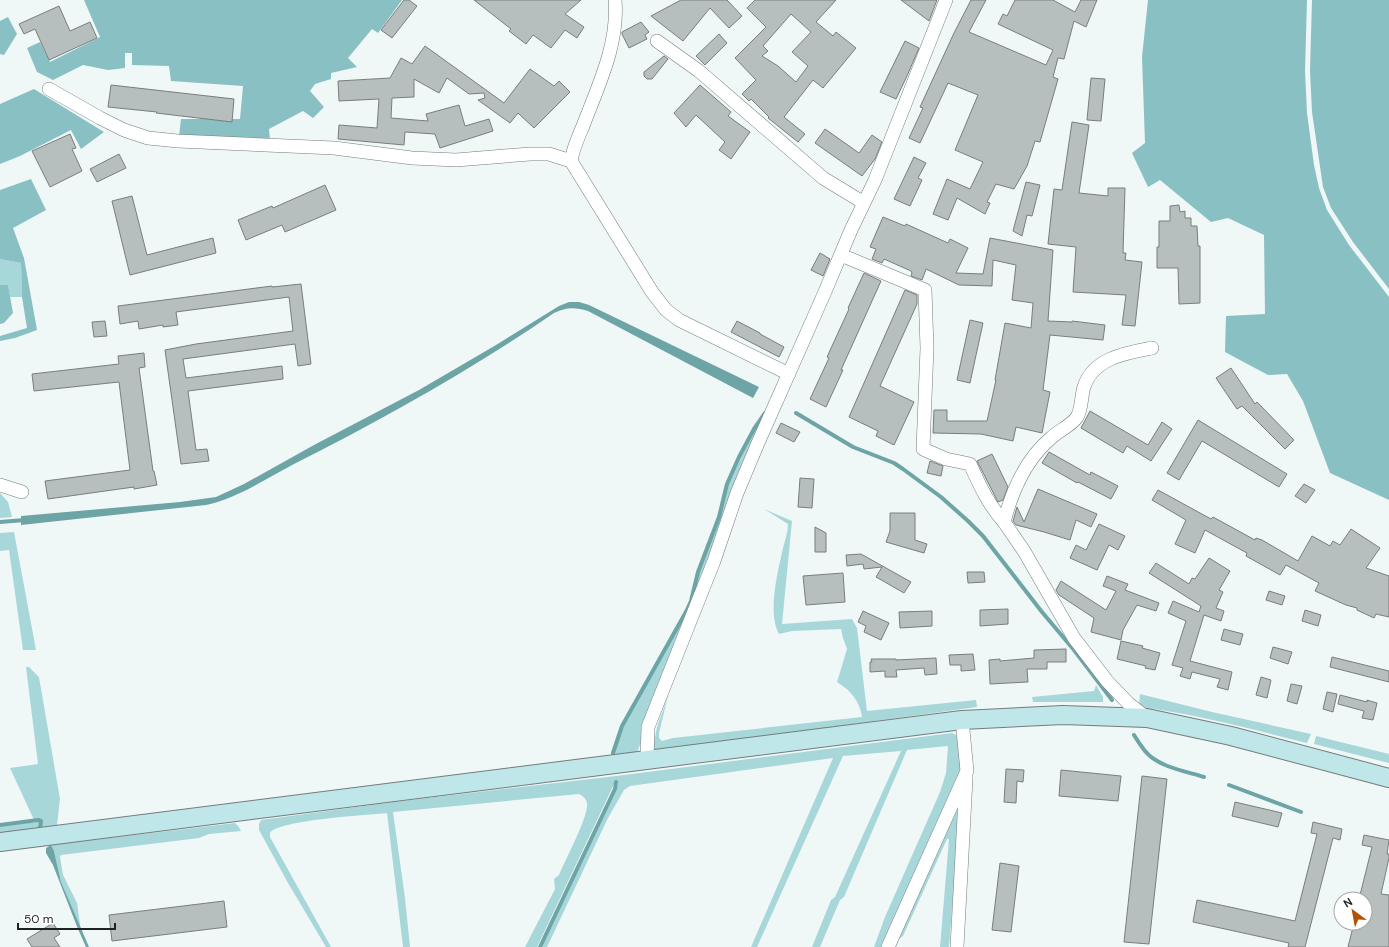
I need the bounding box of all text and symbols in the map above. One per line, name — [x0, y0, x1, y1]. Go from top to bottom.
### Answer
north arrow — [1333, 891, 1373, 931]
text: N — [1341, 894, 1355, 911]
scale bar — [18, 905, 115, 931]
text: 50 m — [24, 911, 53, 927]

